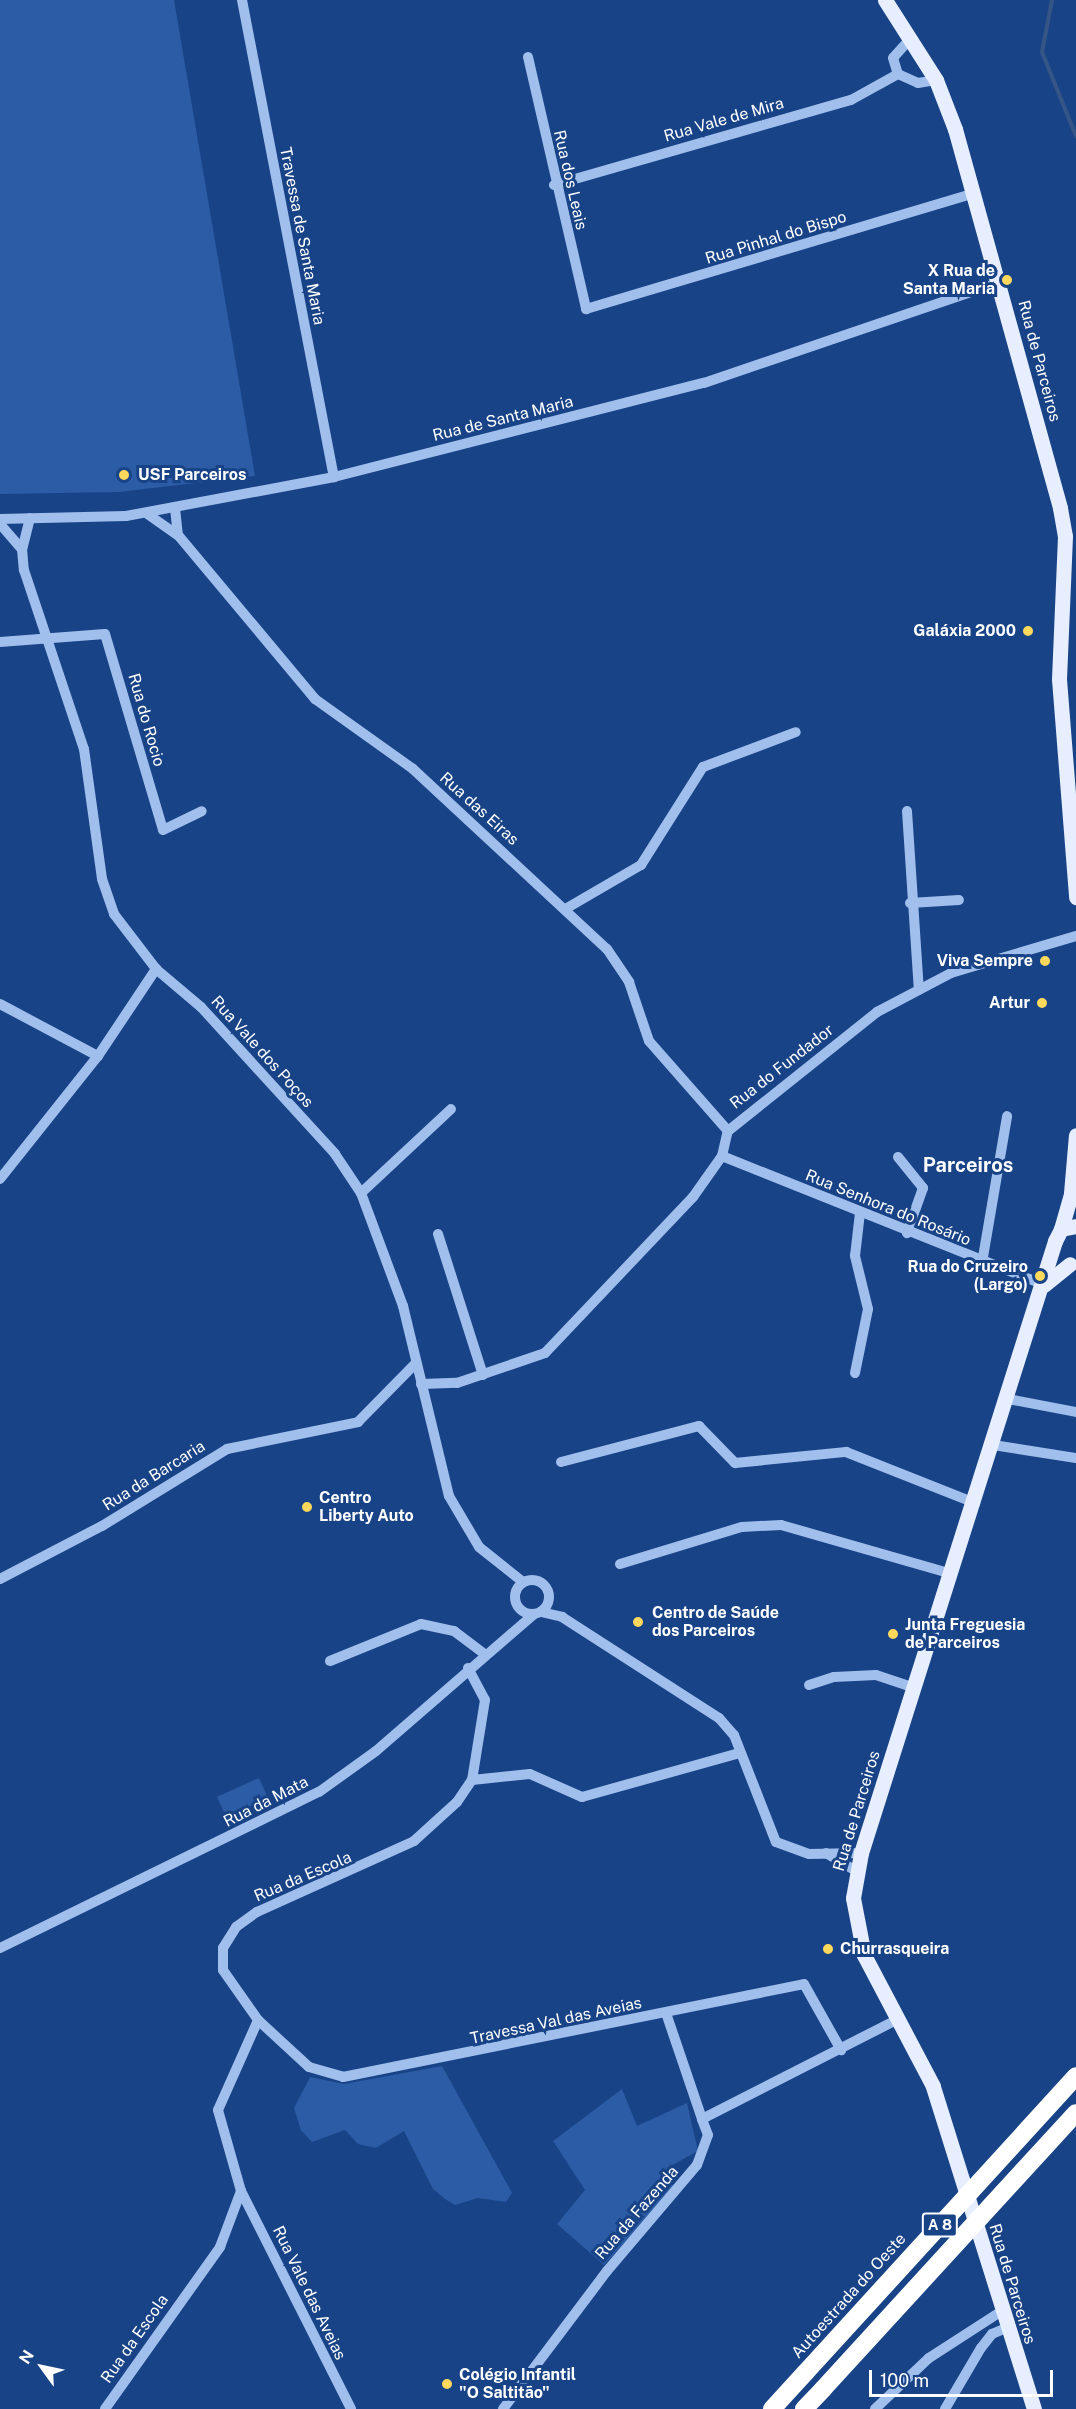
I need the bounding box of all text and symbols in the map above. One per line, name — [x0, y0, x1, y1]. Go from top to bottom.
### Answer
street label: Rua Vale de Mira — [661, 94, 787, 146]
street label: Rua dos Leais — [549, 128, 591, 232]
street label: Travessa de Santa Maria — [275, 145, 329, 327]
street label: Rua Pinhal do Bispo — [703, 207, 849, 269]
place label: X Rua de Santa Maria — [903, 261, 995, 299]
marker: X Rua de Santa Maria — [1000, 273, 1014, 287]
street label: Rua de Parceiros — [1014, 298, 1064, 424]
street label: Rua de Santa Maria — [431, 392, 575, 446]
place label: USF Parceiros — [138, 465, 246, 485]
marker: USF Parceiros — [115, 466, 133, 484]
place label: Galáxia 2000 — [913, 621, 1016, 641]
marker: Galáxia 2000 — [1021, 624, 1035, 638]
street label: Rua do Rocio — [123, 671, 169, 769]
street label: Rua das Eiras — [436, 769, 522, 849]
place label: Viva Sempre — [937, 951, 1033, 971]
marker: Viva Sempre — [1038, 954, 1052, 968]
street label: Rua Vale dos Poços — [207, 992, 317, 1112]
place label: Artur — [989, 993, 1030, 1013]
marker: Artur — [1035, 996, 1049, 1010]
street label: Rua do Fundador — [726, 1021, 838, 1113]
district label: Parceiros — [923, 1153, 1013, 1177]
street label: Rua Senhora do Rosário — [802, 1166, 974, 1250]
place label: Rua do Cruzeiro (Largo) — [907, 1257, 1028, 1295]
marker: Rua do Cruzeiro (Largo) — [1033, 1269, 1047, 1283]
street label: Rua da Barcaria — [99, 1437, 209, 1515]
place label: Centro Liberty Auto — [319, 1488, 414, 1526]
marker: Centro Liberty Auto — [300, 1500, 314, 1514]
place label: Centro de Saúde dos Parceiros — [652, 1603, 779, 1641]
marker: Centro de Saúde dos Parceiros — [629, 1613, 647, 1631]
place label: Junta Freguesia de Parceiros — [905, 1615, 1025, 1653]
marker: Junta Freguesia de Parceiros — [886, 1627, 900, 1641]
street label: Rua de Parceiros — [830, 1748, 884, 1874]
street label: Rua da Mata — [220, 1772, 312, 1832]
street label: Rua da Escola — [251, 1848, 355, 1906]
place label: Churrasqueira — [840, 1939, 949, 1959]
marker: Churrasqueira — [821, 1942, 835, 1956]
street label: Travessa Val das Aveias — [468, 1993, 644, 2049]
street label: Rua da Fazenda — [591, 2162, 683, 2264]
road number: A 8 — [920, 2213, 960, 2237]
street label: Rua de Parceiros — [985, 2221, 1039, 2347]
street label: Rua Vale das Aveias — [268, 2223, 350, 2363]
street label: Autoestrada do Oeste — [788, 2229, 910, 2363]
street label: Rua da Escola — [97, 2291, 173, 2387]
north arrow — [12, 2337, 72, 2397]
text: N — [15, 2347, 38, 2367]
scale bar — [872, 2358, 1056, 2396]
place label: Colégio Infantil "O Saltitão" — [459, 2365, 576, 2403]
text: 100 m — [880, 2370, 929, 2391]
marker: Colégio Infantil "O Saltitão" — [440, 2377, 454, 2391]

